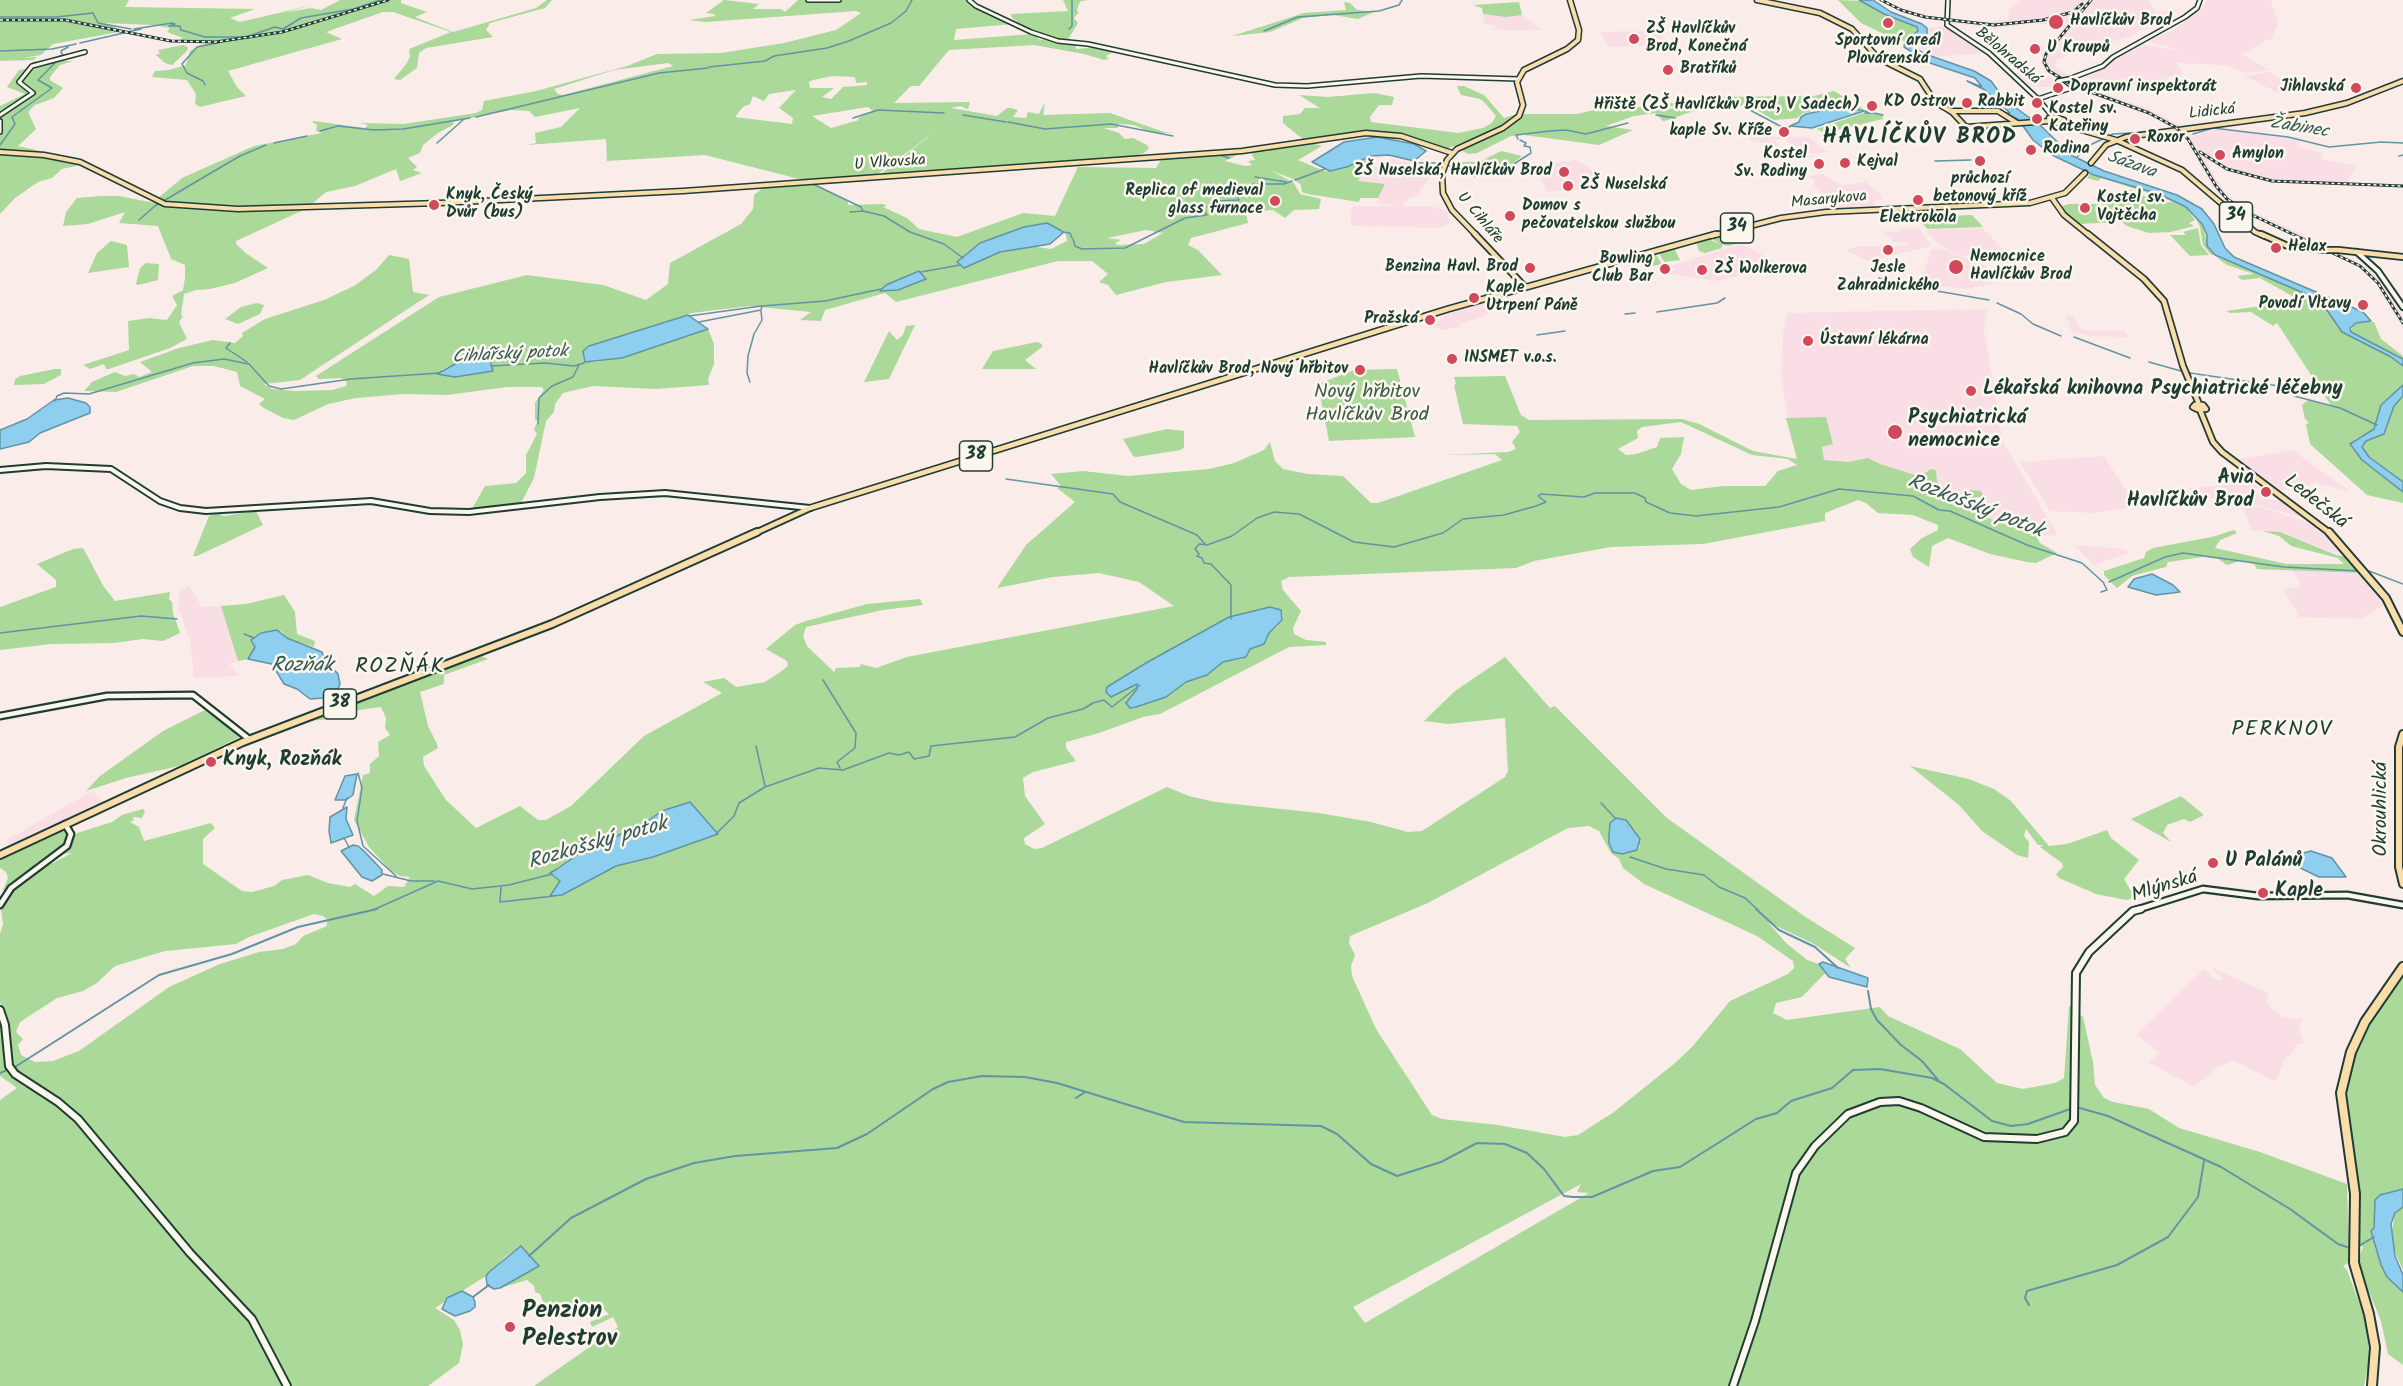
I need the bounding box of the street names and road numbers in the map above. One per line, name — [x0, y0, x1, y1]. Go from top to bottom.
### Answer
street label: Bělohradská — [1970, 24, 2044, 90]
street label: Lidická — [2188, 101, 2236, 125]
street label: U Vlkovska — [854, 152, 926, 176]
street label: Masarykova — [1790, 188, 1868, 214]
street label: U Cihláře — [1452, 189, 1506, 249]
road number: 34 — [2220, 202, 2252, 232]
road number: 34 — [1720, 213, 1754, 243]
road number: 38 — [960, 441, 992, 471]
street label: Ledečská — [2278, 470, 2352, 536]
road number: 38 — [324, 689, 356, 719]
street label: Okrouhlická — [2371, 761, 2395, 857]
street label: Mlýnská — [2129, 867, 2201, 909]

